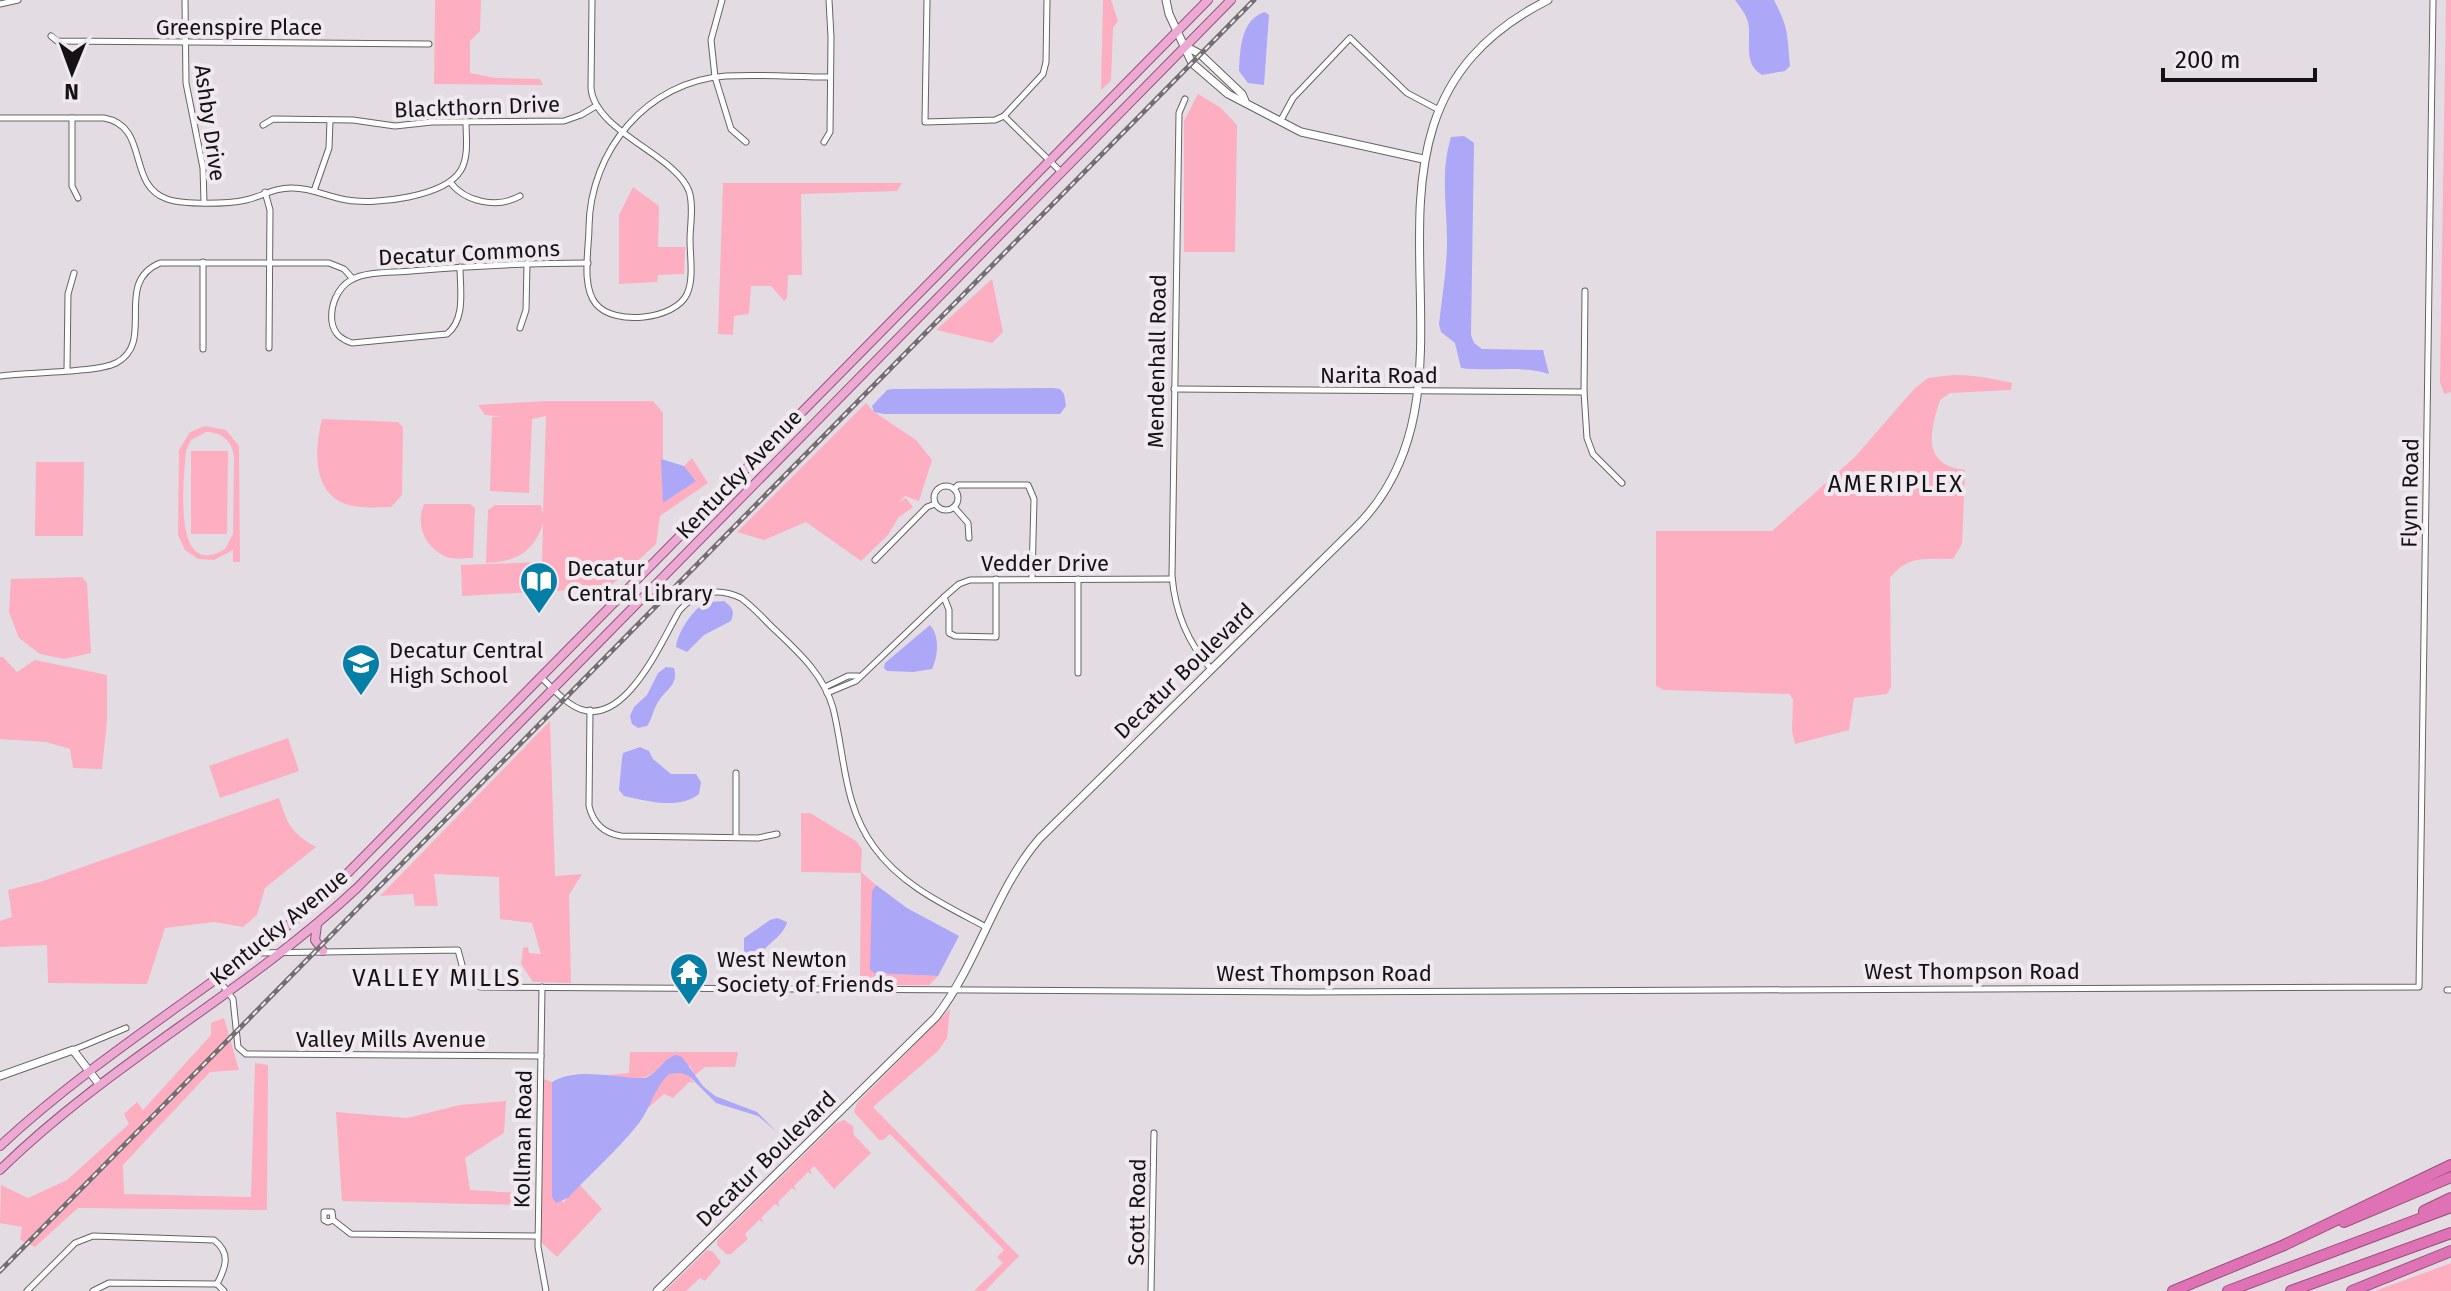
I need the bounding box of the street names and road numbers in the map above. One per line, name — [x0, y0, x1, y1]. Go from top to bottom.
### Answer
street label: Greenspire Place — [156, 14, 322, 41]
street label: Ashby Drive — [188, 63, 232, 183]
street label: Blackthorn Drive — [394, 91, 560, 123]
street label: Decatur Commons — [377, 235, 561, 271]
street label: Mendenhall Road — [1142, 274, 1172, 448]
street label: Narita Road — [1320, 362, 1438, 389]
street label: Kentucky Avenue — [670, 404, 808, 544]
street label: Flynn Road — [2396, 438, 2424, 548]
street label: Vedder Drive — [981, 550, 1109, 577]
street label: Decatur Boulevard — [1108, 597, 1260, 745]
street label: Kentucky Avenue — [205, 863, 353, 991]
street label: West Thompson Road — [1864, 958, 2080, 985]
street label: West Thompson Road — [1216, 960, 1432, 987]
street label: Valley Mills Avenue — [296, 1026, 486, 1053]
street label: Kollman Road — [508, 1069, 538, 1209]
street label: Decatur Boulevard — [690, 1085, 842, 1233]
street label: Scott Road — [1123, 1158, 1151, 1266]

